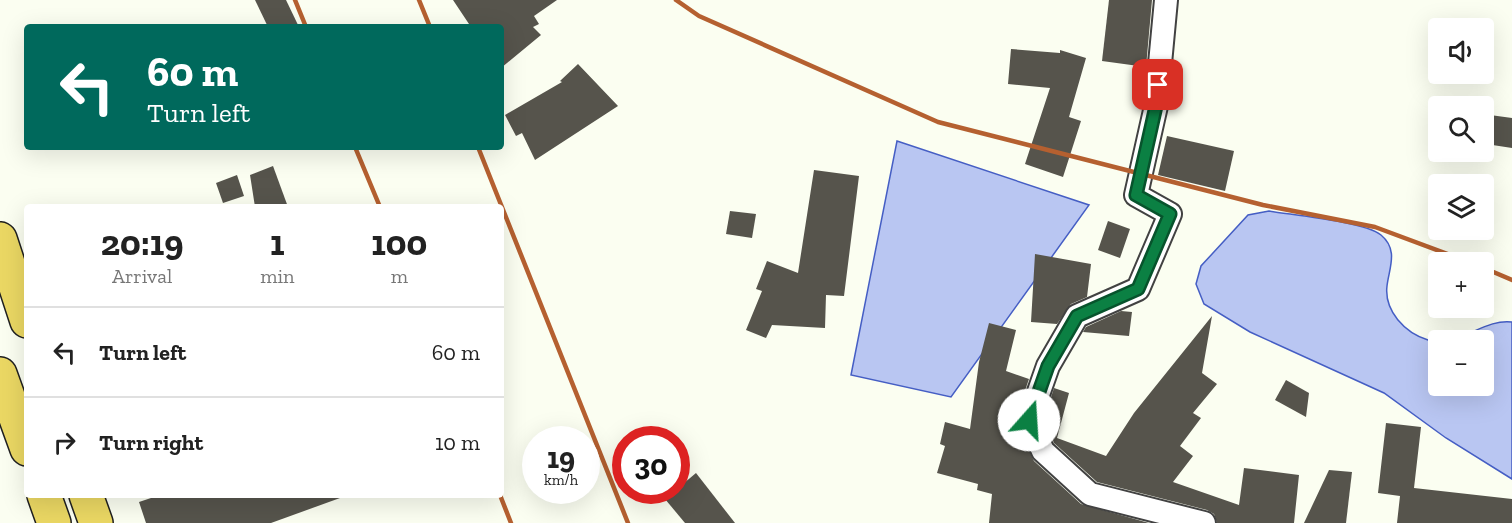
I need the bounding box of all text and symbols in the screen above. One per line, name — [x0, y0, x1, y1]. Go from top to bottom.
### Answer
map controls — [1428, 18, 1494, 396]
button: sound — [1428, 18, 1494, 84]
text: 60 m — [147, 46, 238, 97]
icon: left — [48, 48, 126, 126]
pin — [1132, 59, 1183, 110]
icon: arrive — [1141, 68, 1174, 101]
button: search — [1428, 96, 1494, 162]
text: Turn left — [147, 97, 250, 129]
button: layers — [1428, 174, 1494, 240]
text: 20:19 — [101, 221, 184, 264]
text: 1 — [270, 221, 285, 264]
text: 100 — [371, 221, 427, 264]
button: + — [1428, 252, 1494, 318]
text: Arrival — [112, 264, 172, 288]
text: min — [260, 264, 295, 288]
text: m — [391, 264, 408, 288]
button: − — [1428, 330, 1494, 396]
icon: left — [48, 336, 81, 369]
text: Turn left — [99, 339, 186, 366]
text: 60 m — [432, 339, 480, 366]
position arrow — [997, 388, 1061, 452]
icon: right — [48, 426, 81, 459]
speed limit sign: 30 — [612, 426, 690, 504]
text: Turn right — [99, 429, 203, 456]
text: 10 m — [435, 429, 480, 456]
text: 19 — [547, 440, 575, 476]
text: km/h — [544, 471, 578, 489]

